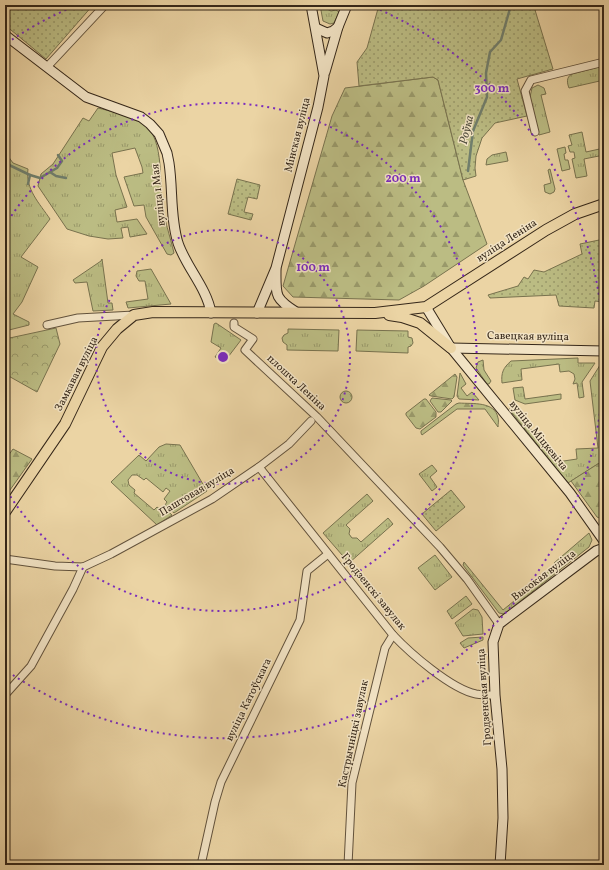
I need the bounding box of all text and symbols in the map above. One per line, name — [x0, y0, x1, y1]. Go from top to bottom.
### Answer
text: 300 m — [475, 81, 510, 97]
street label: Мінская вуліца — [281, 95, 315, 174]
water label: Роўка — [456, 114, 478, 146]
street label: вуліца 1 Мая — [148, 163, 170, 227]
text: 200 m — [385, 171, 421, 187]
street label: вуліца Леніна — [474, 216, 541, 266]
text: 100 m — [296, 260, 330, 276]
street label: Савецкая вуліца — [487, 329, 570, 345]
street label: Замкавая вуліца — [52, 334, 103, 414]
centre of rings — [216, 350, 230, 364]
street label: плошча Леніна — [263, 352, 329, 415]
street label: вуліца Міцкевіча — [505, 398, 571, 475]
street label: Паштовая вуліца — [157, 463, 238, 520]
street label: Высокая вуліца — [509, 547, 580, 605]
street label: Гродзенскі завулак — [337, 550, 409, 634]
street label: Гродзенская вуліца — [474, 647, 496, 746]
street label: вуліца Катоўскага — [222, 656, 276, 744]
street label: Кастрычніцкі завулак — [335, 679, 373, 789]

